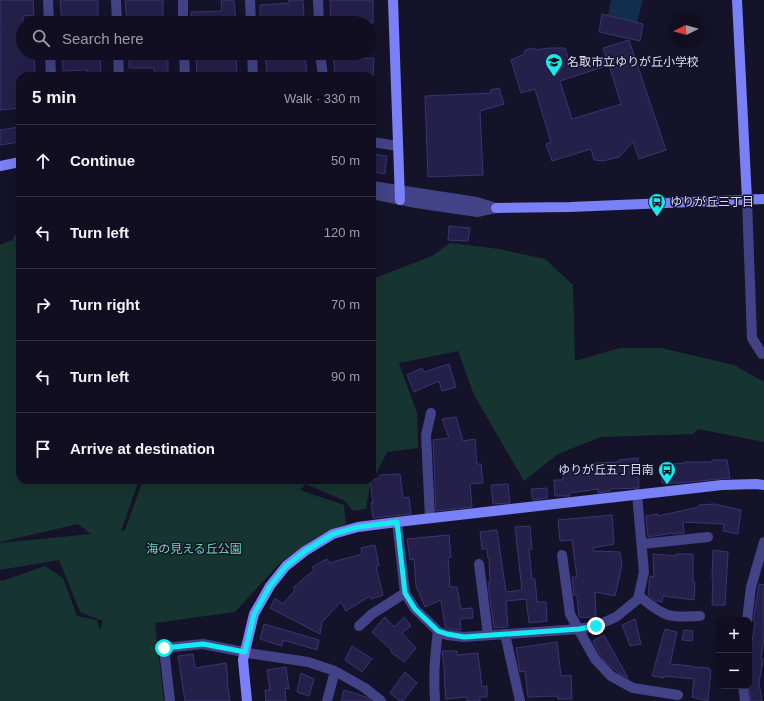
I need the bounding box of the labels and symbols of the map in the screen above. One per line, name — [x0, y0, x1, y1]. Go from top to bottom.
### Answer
north arrow — [668, 12, 704, 48]
school or university icon: 名取市立ゆりが丘小学校 — [544, 52, 564, 77]
place label: 名取市立ゆりが丘小学校 — [567, 55, 699, 69]
bus stop icon: ゆりが丘三丁目 — [647, 192, 667, 217]
place label: ゆりが丘三丁目 — [670, 195, 754, 209]
bus stop icon: ゆりが丘五丁目南 — [657, 460, 677, 485]
place label: ゆりが丘五丁目南 — [558, 463, 654, 477]
park label: 海の見える丘公園 — [146, 542, 242, 556]
route end — [587, 617, 605, 635]
route start — [155, 639, 173, 657]

